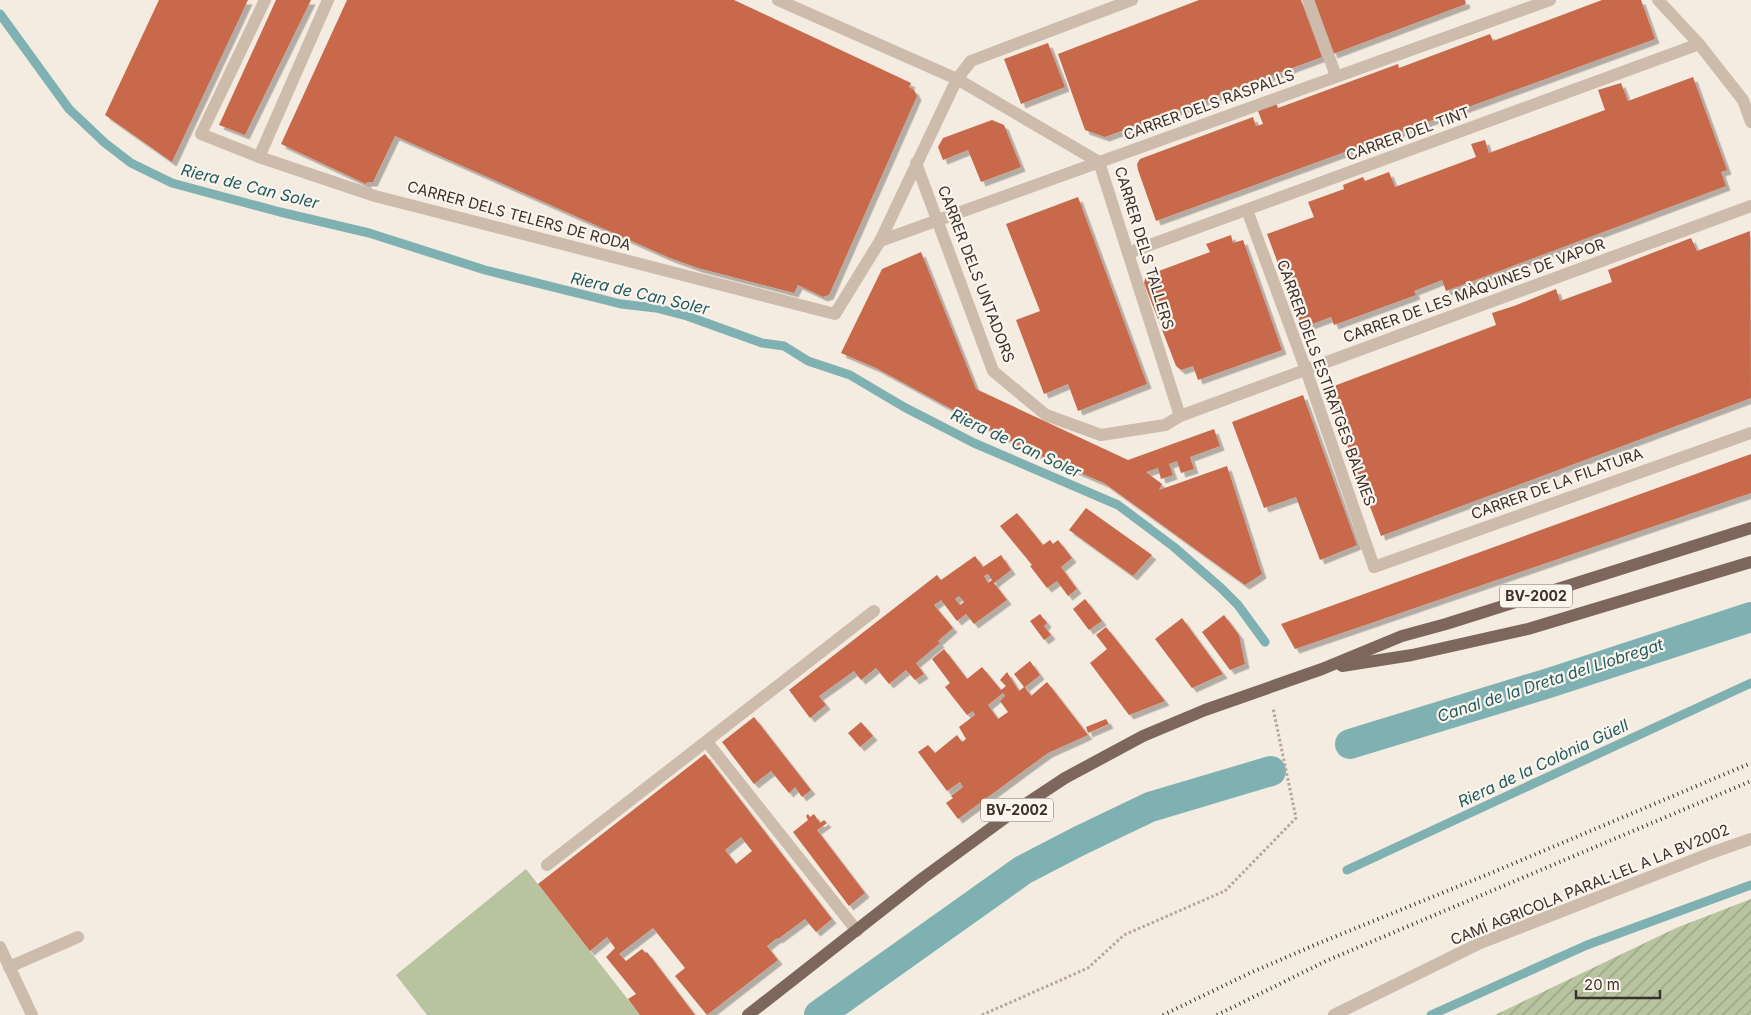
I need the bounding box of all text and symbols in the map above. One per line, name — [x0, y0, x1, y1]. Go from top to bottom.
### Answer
street label: CARRER DELS RASPALLS — [1121, 65, 1297, 144]
street label: CARRER DEL TINT — [1343, 102, 1472, 165]
water label: Riera de Can Soler — [179, 159, 322, 213]
street label: CARRER DELS TALLERS — [1111, 164, 1178, 332]
street label: CARRER DELS TELERS DE RODA — [405, 176, 633, 255]
street label: CARRER DELS UNTADORS — [934, 183, 1019, 365]
street label: CARRER DE LES MÀQUINES DE VAPOR — [1340, 234, 1608, 347]
street label: CARRER DELS ESTIRATGES BALMES — [1273, 257, 1380, 509]
water label: Riera de Can Soler — [569, 267, 712, 319]
water label: Riera de Can Soler — [948, 404, 1085, 482]
street label: CARRER DE LA FILATURA — [1468, 444, 1645, 524]
road number: BV-2002 — [1500, 584, 1572, 608]
water label: Canal de la Dreta del Llobregat — [1435, 634, 1666, 726]
water label: Riera de la Colònia Güell — [1455, 715, 1632, 811]
road number: BV-2002 — [981, 798, 1053, 822]
street label: CAMÍ AGRICOLA PARAL·LEL A LA BV2002 — [1448, 820, 1732, 949]
scale bar — [1576, 968, 1660, 1000]
text: 20 m — [1584, 975, 1620, 994]

